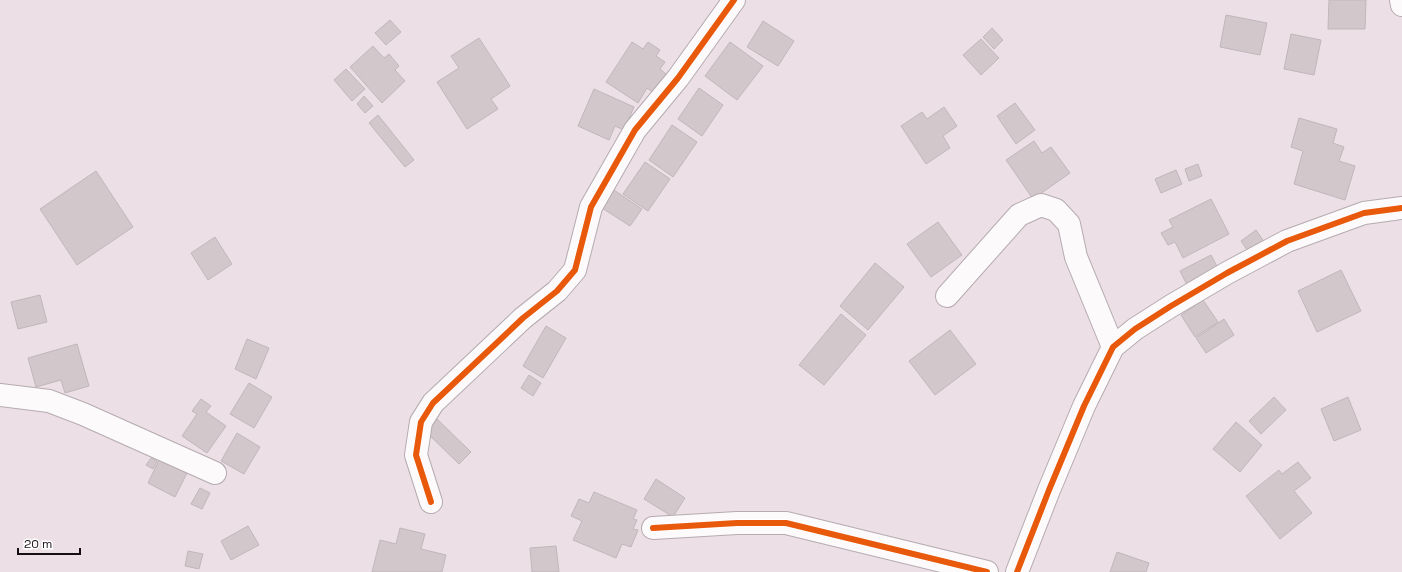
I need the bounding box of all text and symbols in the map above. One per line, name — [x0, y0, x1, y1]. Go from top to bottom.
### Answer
scale bar — [18, 530, 80, 556]
text: 20 m — [24, 536, 52, 552]

